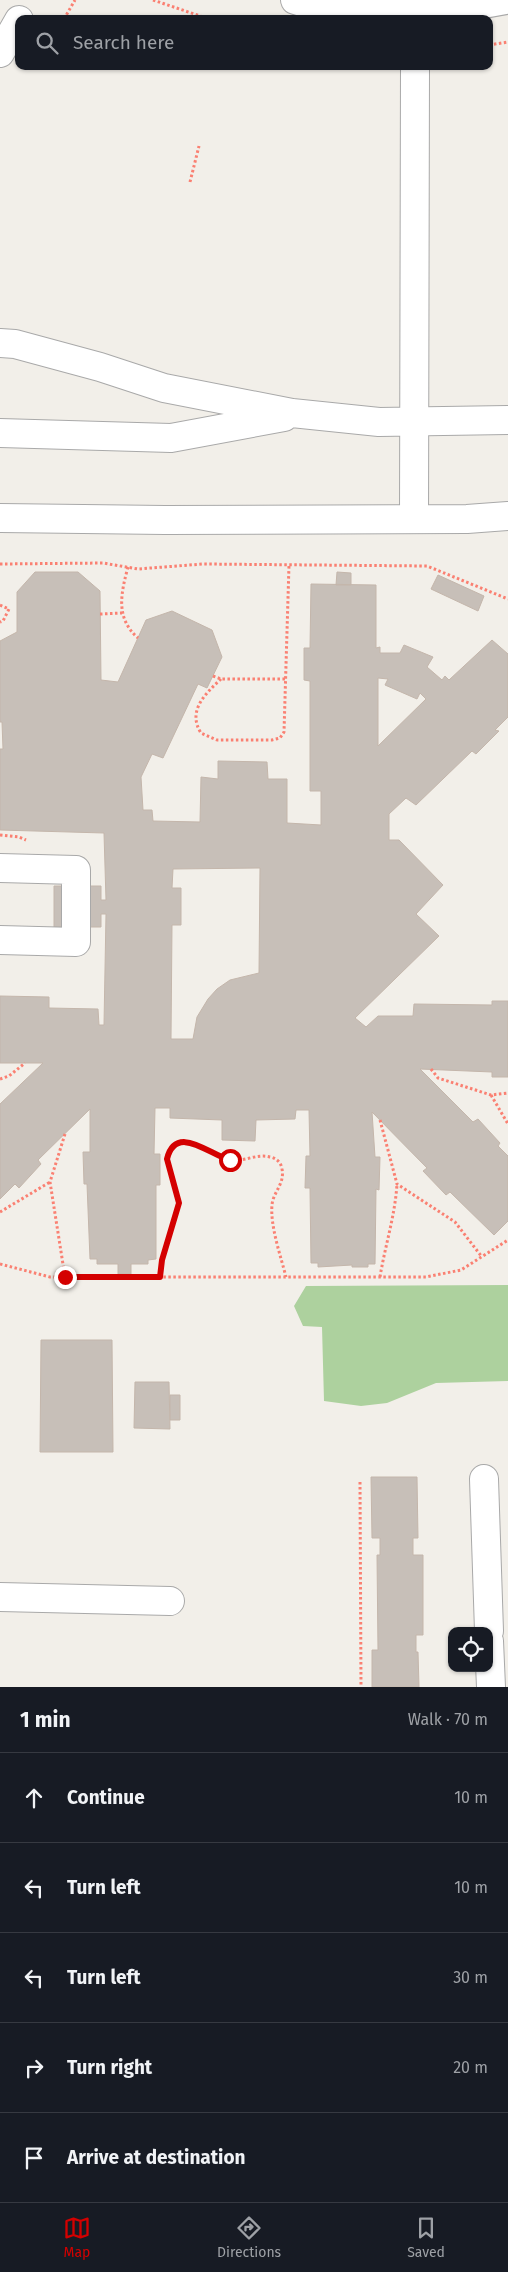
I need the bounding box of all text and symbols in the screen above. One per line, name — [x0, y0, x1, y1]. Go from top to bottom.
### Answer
search box — [15, 15, 493, 70]
icon: search — [33, 29, 61, 57]
text: Search here — [73, 31, 174, 54]
route start — [219, 1149, 242, 1172]
route end — [54, 1266, 77, 1289]
map controls — [448, 1627, 493, 1672]
button: locate — [448, 1627, 493, 1672]
text: 1 min — [20, 1707, 71, 1733]
text: Walk · 70 m — [408, 1710, 488, 1729]
icon: ahead — [20, 1784, 48, 1812]
text: Continue — [67, 1786, 145, 1809]
text: 10 m — [454, 1788, 488, 1807]
icon: left — [20, 1874, 48, 1902]
text: Turn left — [67, 1876, 141, 1899]
text: 10 m — [454, 1878, 488, 1897]
icon: left — [20, 1964, 48, 1992]
text: Turn left — [67, 1966, 141, 1989]
text: 30 m — [453, 1968, 488, 1987]
icon: right — [20, 2054, 48, 2082]
text: Turn right — [67, 2056, 152, 2079]
text: 20 m — [453, 2058, 488, 2077]
icon: arrive — [20, 2144, 48, 2172]
text: Arrive at destination — [67, 2146, 246, 2169]
tab: Map — [63, 2214, 91, 2261]
tab: Directions — [217, 2214, 281, 2261]
tab: Saved — [407, 2214, 445, 2261]

